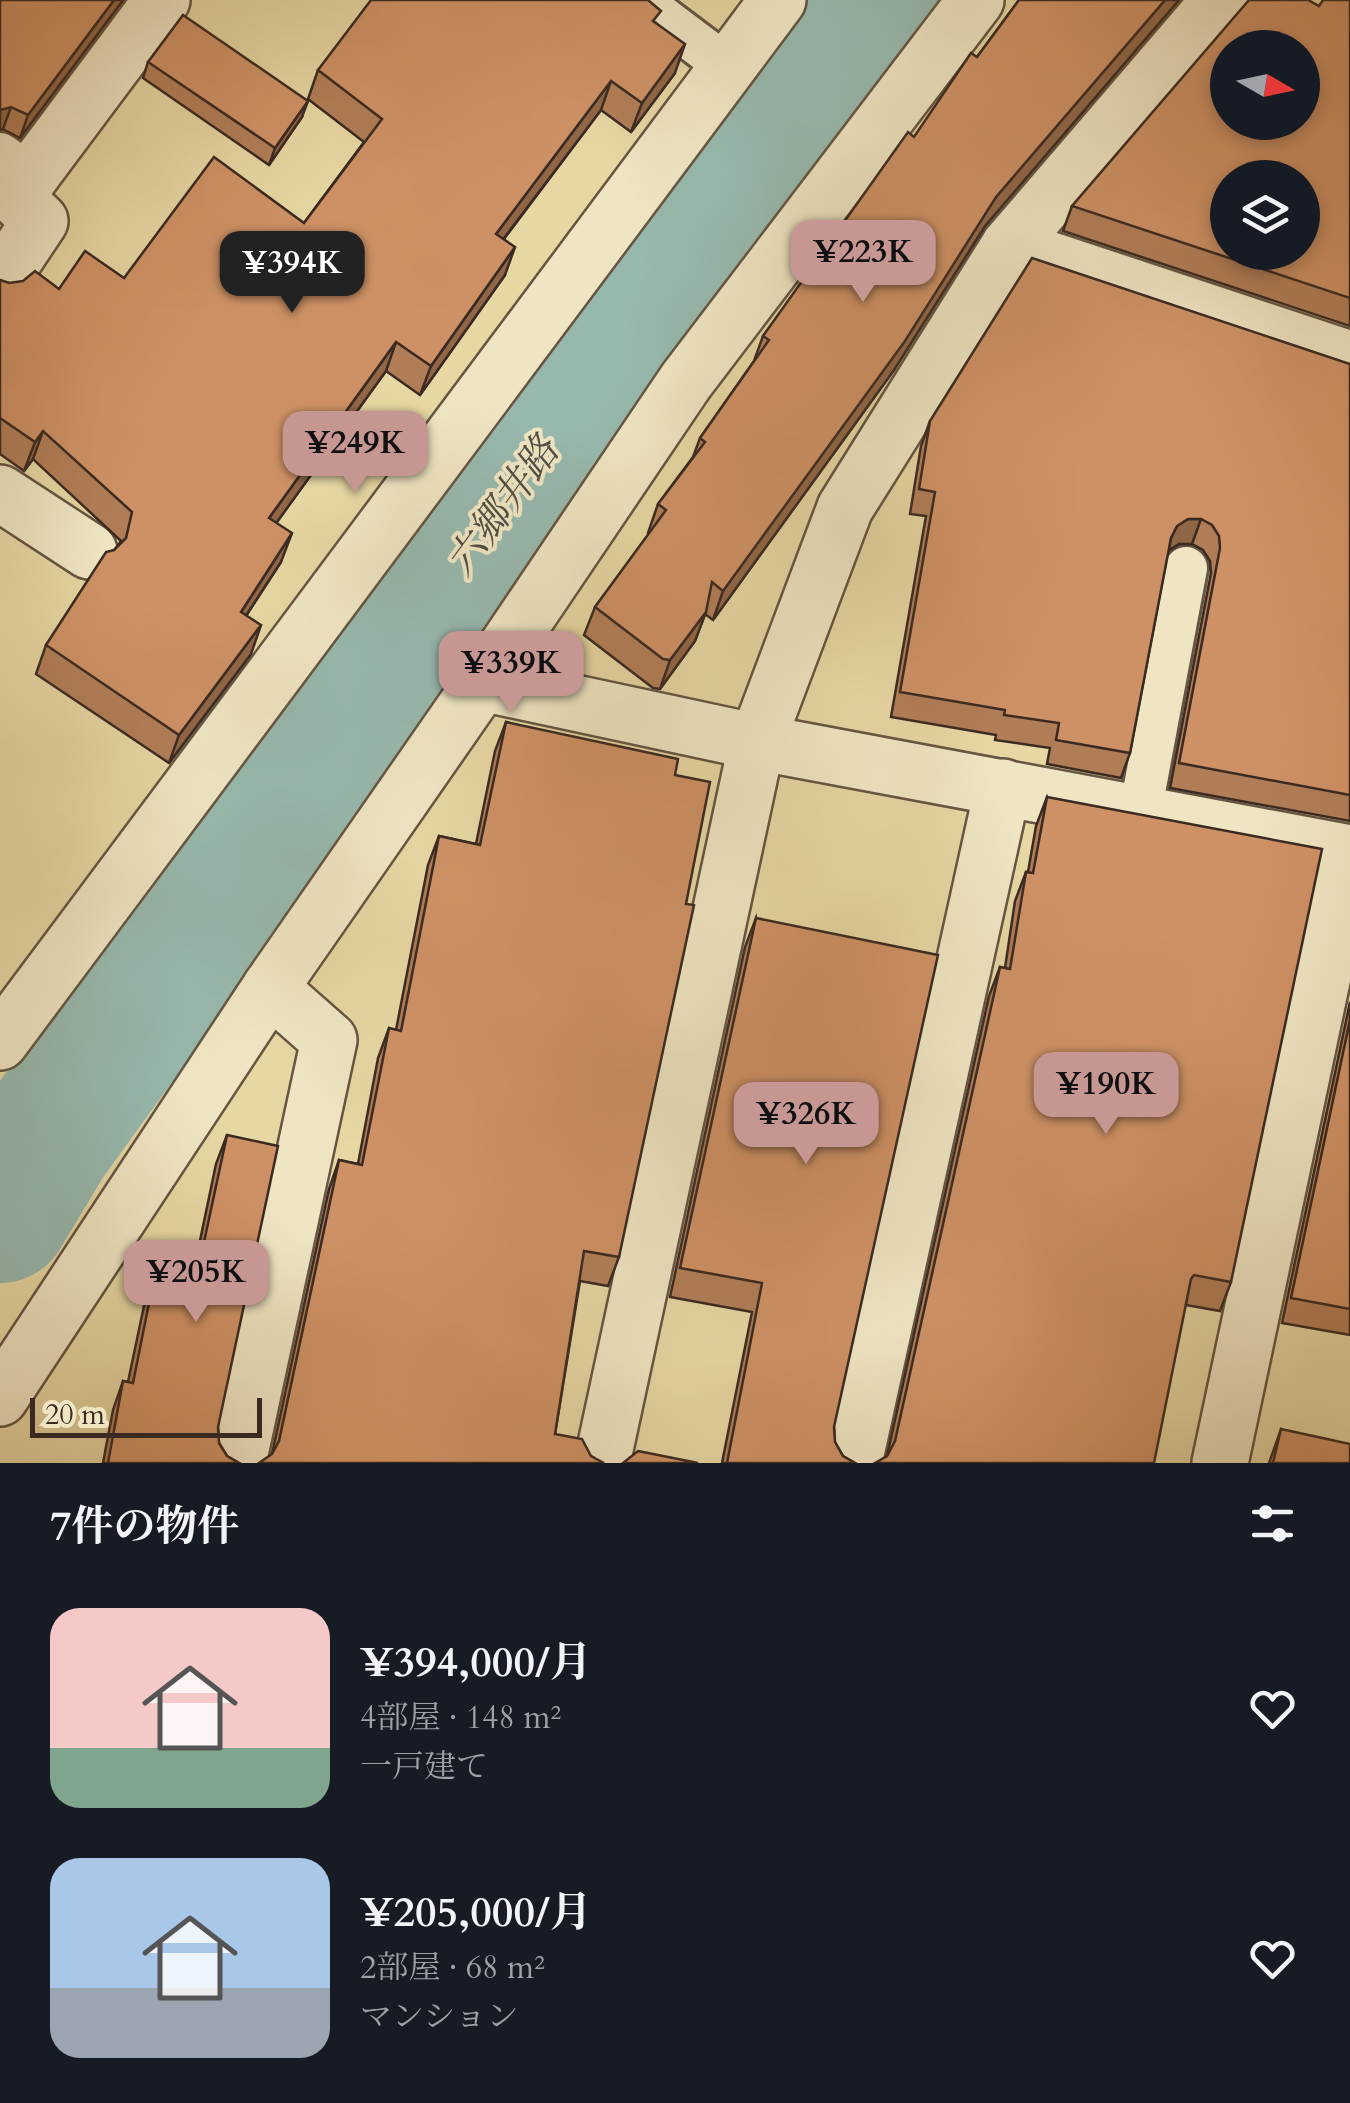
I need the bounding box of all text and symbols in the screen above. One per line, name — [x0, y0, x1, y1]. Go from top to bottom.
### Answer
north arrow — [1210, 30, 1320, 140]
map controls — [1210, 30, 1320, 270]
button: layers — [1210, 160, 1320, 270]
pin: ¥223K — [793, 220, 933, 305]
text: ¥223K — [813, 230, 913, 274]
pin: ¥394K — [222, 231, 362, 316]
text: ¥394K — [242, 241, 342, 285]
pin: ¥249K — [285, 411, 425, 496]
text: ¥249K — [305, 421, 405, 465]
water label: 六郷井路 — [434, 424, 574, 588]
pin: ¥339K — [441, 631, 581, 716]
text: ¥339K — [461, 641, 561, 685]
pin: ¥190K — [1036, 1052, 1176, 1137]
text: ¥190K — [1056, 1062, 1156, 1106]
pin: ¥326K — [736, 1082, 876, 1167]
text: ¥326K — [756, 1092, 856, 1136]
pin: ¥205K — [126, 1240, 266, 1325]
text: ¥205K — [146, 1250, 246, 1294]
scale bar — [30, 1393, 262, 1438]
text: 20 m — [45, 1396, 105, 1434]
icon: filters — [1245, 1496, 1300, 1551]
text: 7件の物件 — [50, 1498, 240, 1555]
text: ¥394,000/月 — [360, 1634, 592, 1691]
icon: home — [130, 1648, 250, 1768]
icon: heart — [1245, 1681, 1300, 1736]
text: 4部屋 · 148 m² — [360, 1696, 561, 1740]
text: 一戸建て — [360, 1745, 488, 1789]
text: ¥205,000/月 — [360, 1884, 592, 1941]
icon: home — [130, 1898, 250, 2018]
icon: heart — [1245, 1931, 1300, 1986]
text: 2部屋 · 68 m² — [360, 1946, 545, 1990]
text: マンション — [360, 1995, 519, 2039]

